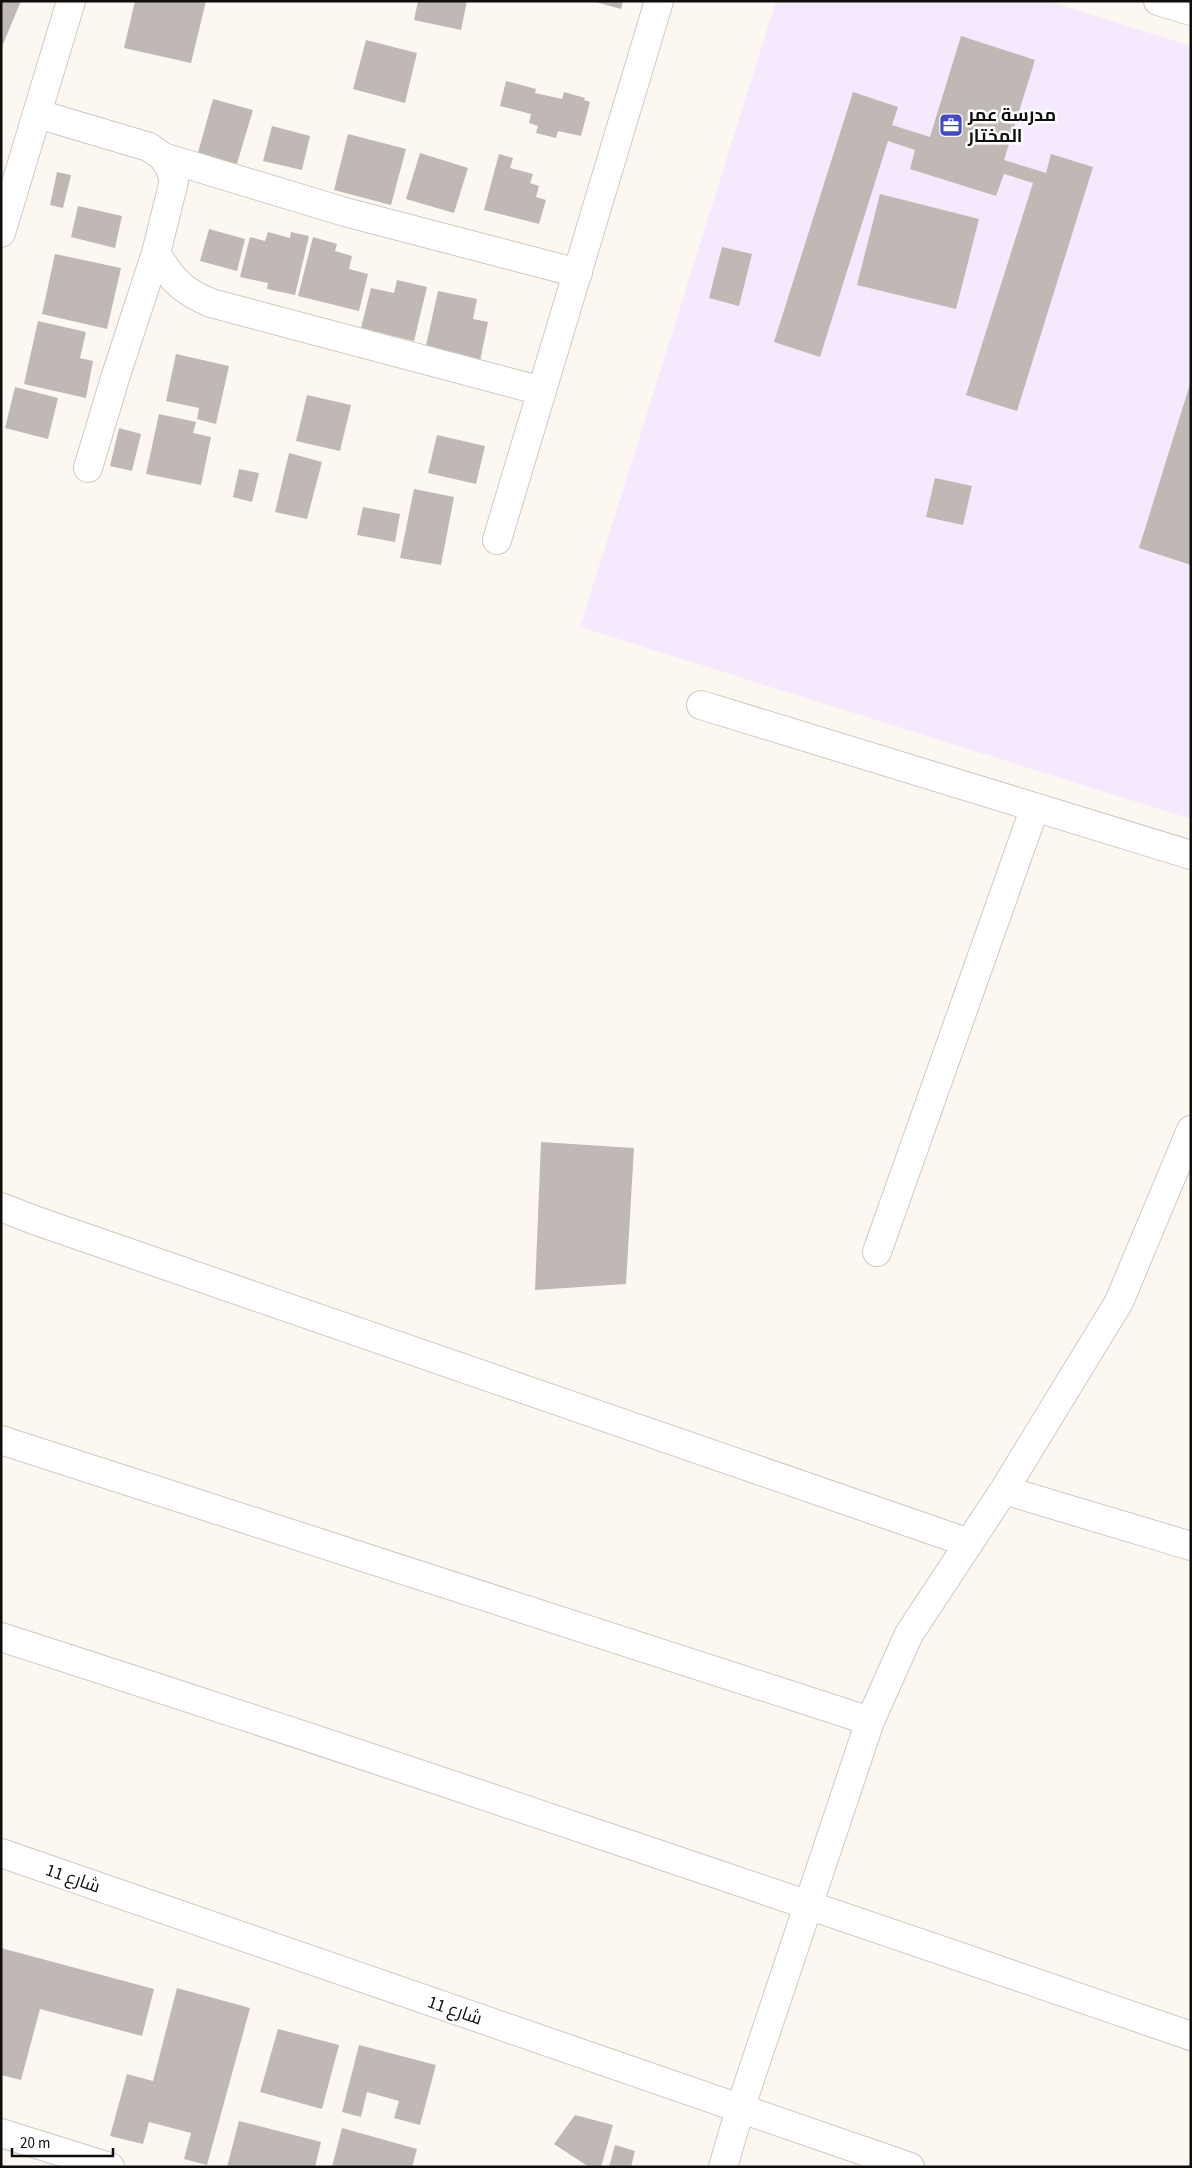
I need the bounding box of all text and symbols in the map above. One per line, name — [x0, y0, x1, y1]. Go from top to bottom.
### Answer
place label: مدرسة عمر المختار — [967, 103, 1056, 149]
office icon: مدرسة عمر المختار — [938, 112, 964, 138]
street label: شارع 11 — [42, 1857, 104, 1899]
street label: شارع 11 — [424, 1989, 486, 2031]
scale bar — [12, 2126, 114, 2158]
text: 20 m — [20, 2133, 50, 2154]

